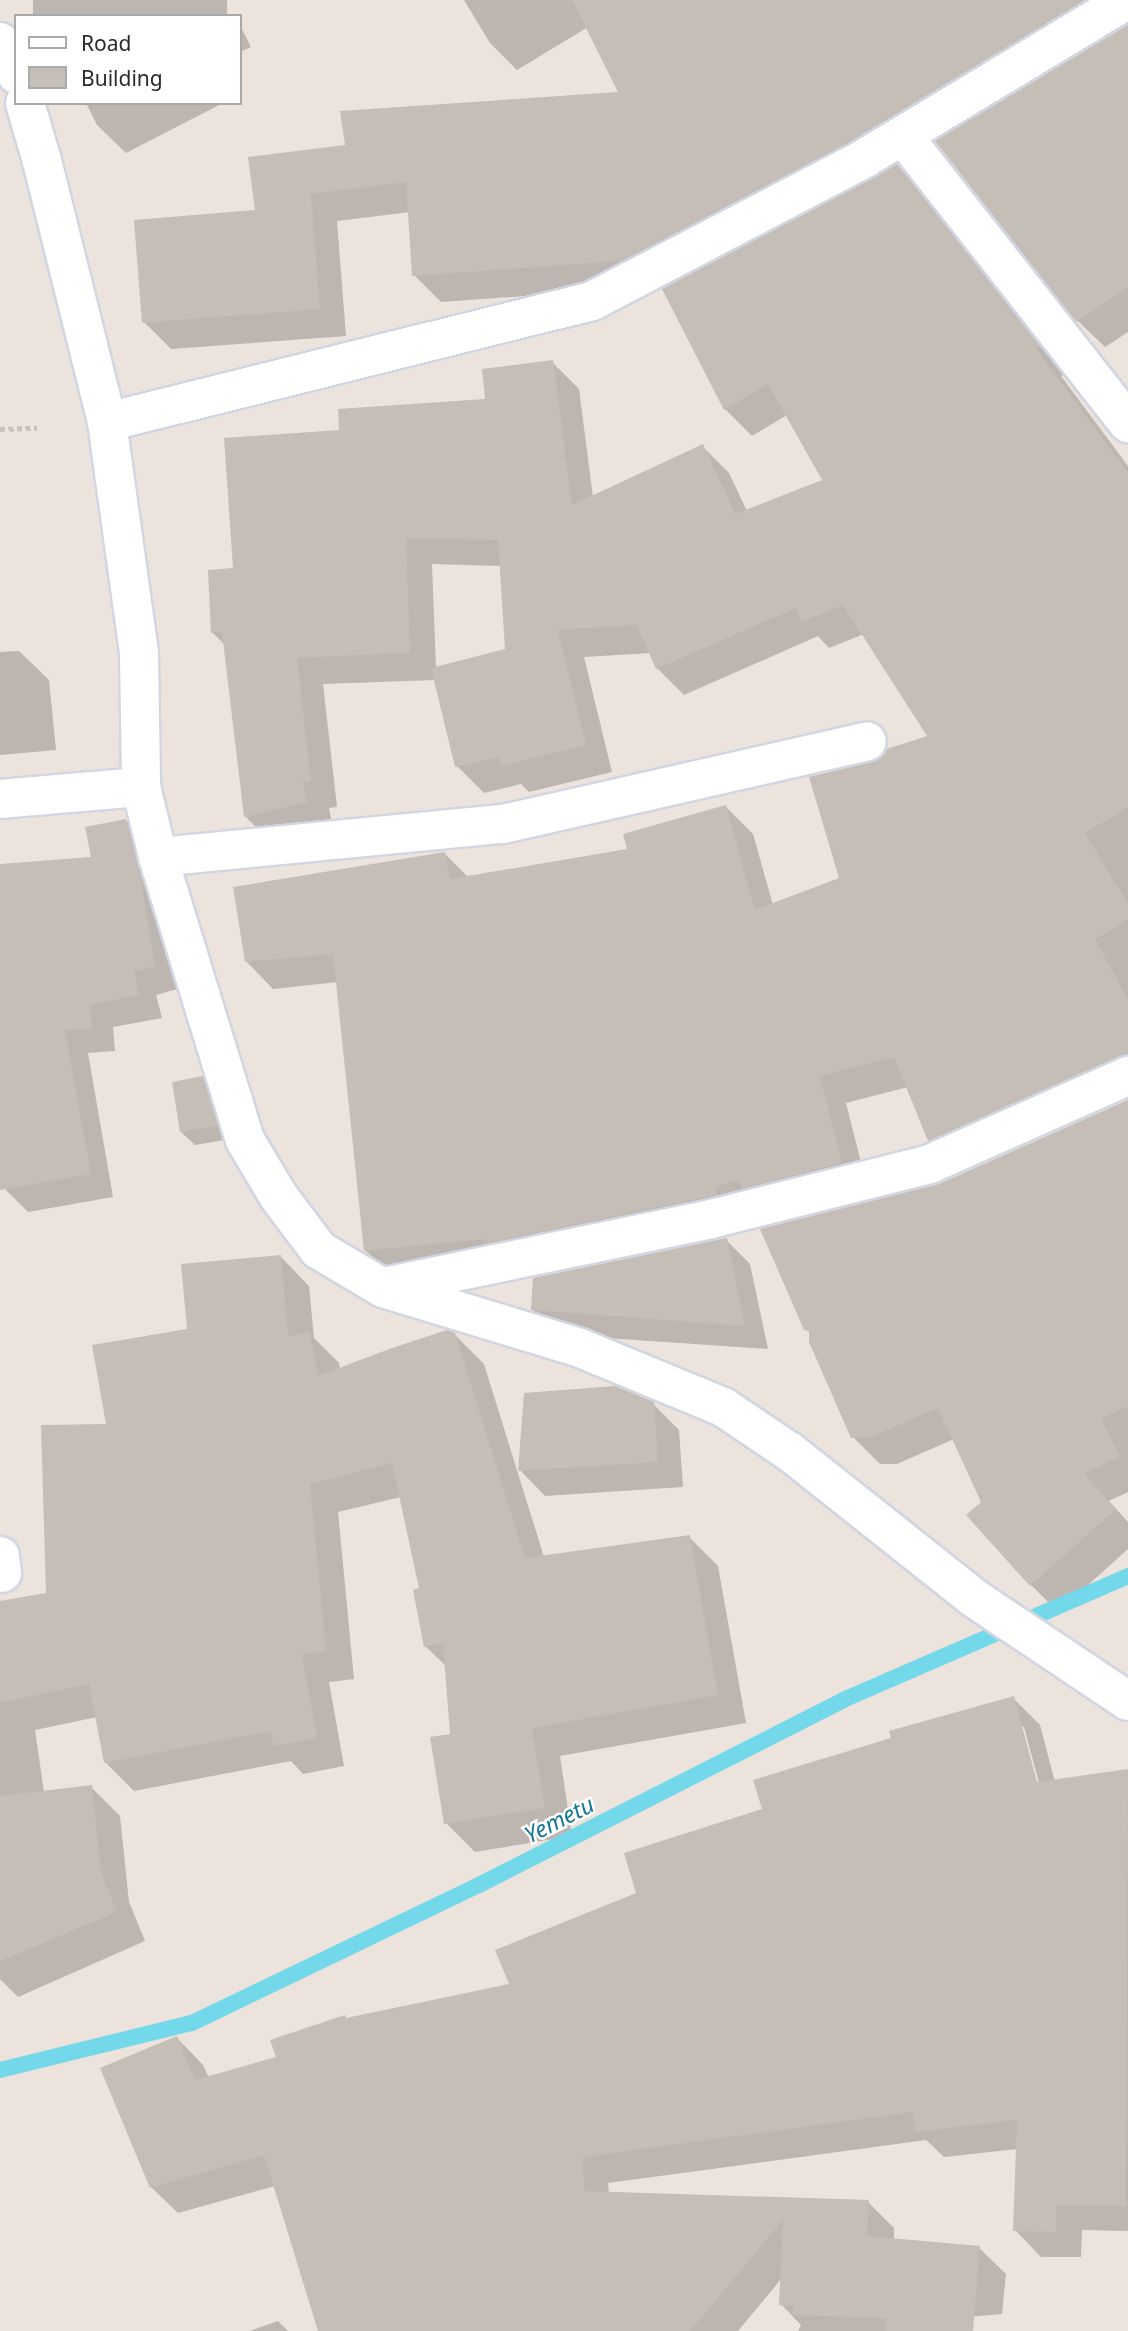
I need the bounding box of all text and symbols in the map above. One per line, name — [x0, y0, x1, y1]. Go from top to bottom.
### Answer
legend — [14, 14, 242, 105]
text: Road — [81, 29, 131, 57]
text: Building — [81, 64, 163, 92]
water label: Yemetu — [520, 1790, 598, 1848]

